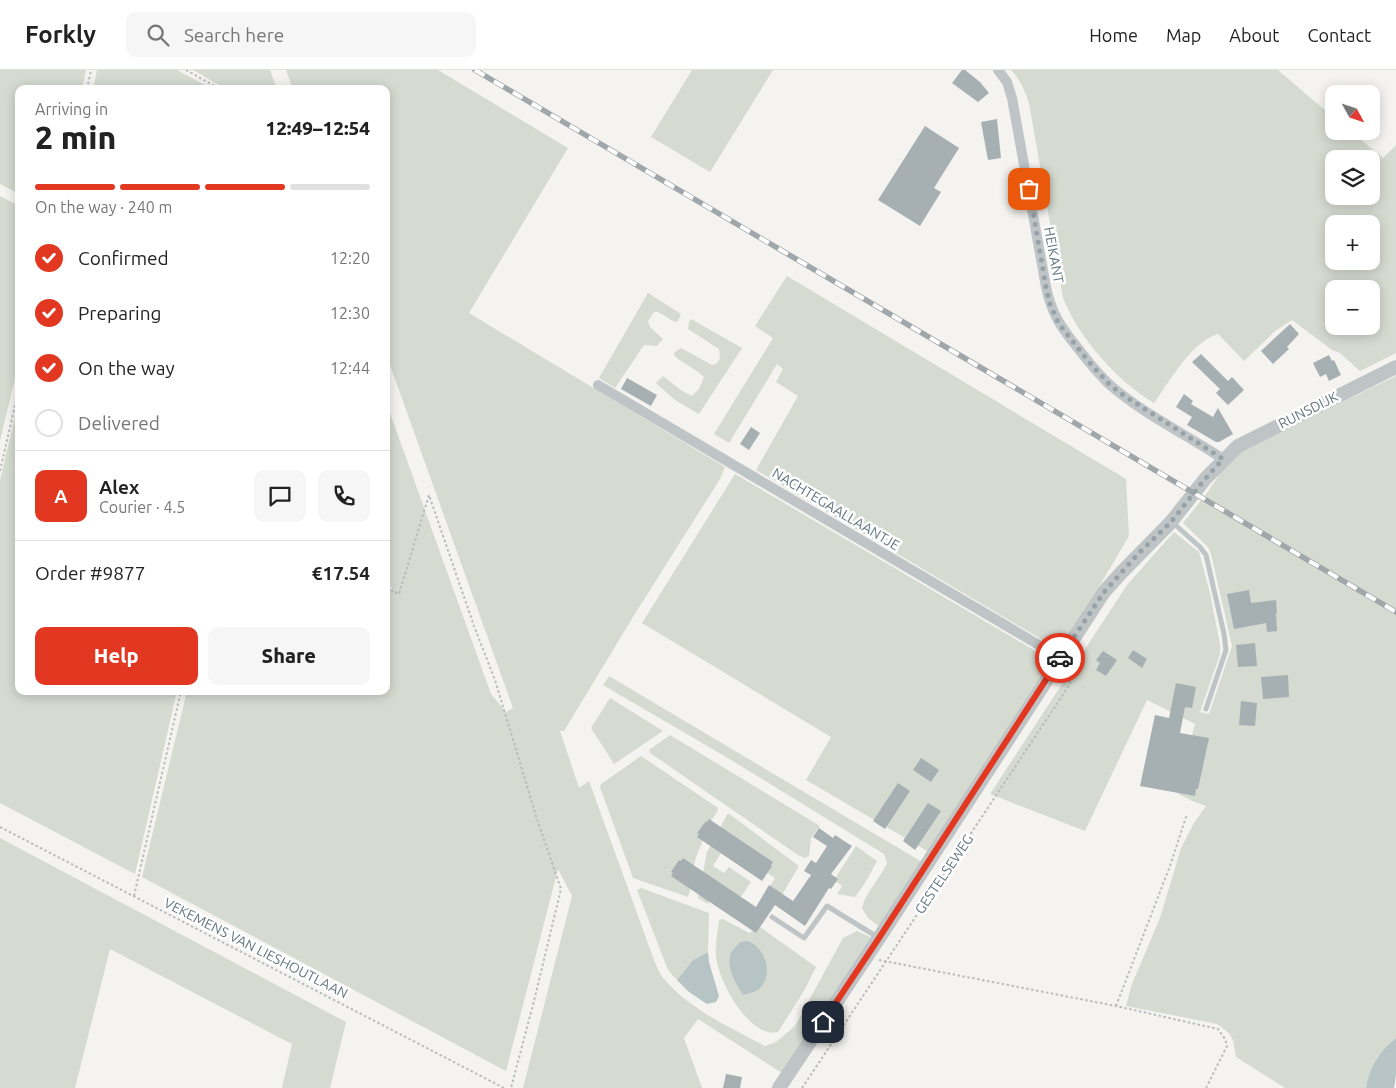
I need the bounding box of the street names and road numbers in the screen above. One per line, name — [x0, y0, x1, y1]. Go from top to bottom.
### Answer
street label: HEIKANT — [1041, 226, 1067, 285]
street label: RUNSDIJK — [1276, 388, 1341, 432]
street label: NACHTEGAALLAANTJE — [770, 465, 903, 553]
street label: GESTELSEWEG — [912, 831, 976, 917]
street label: VEKEMENS VAN LIESHOUTLAAN — [161, 895, 351, 1001]

